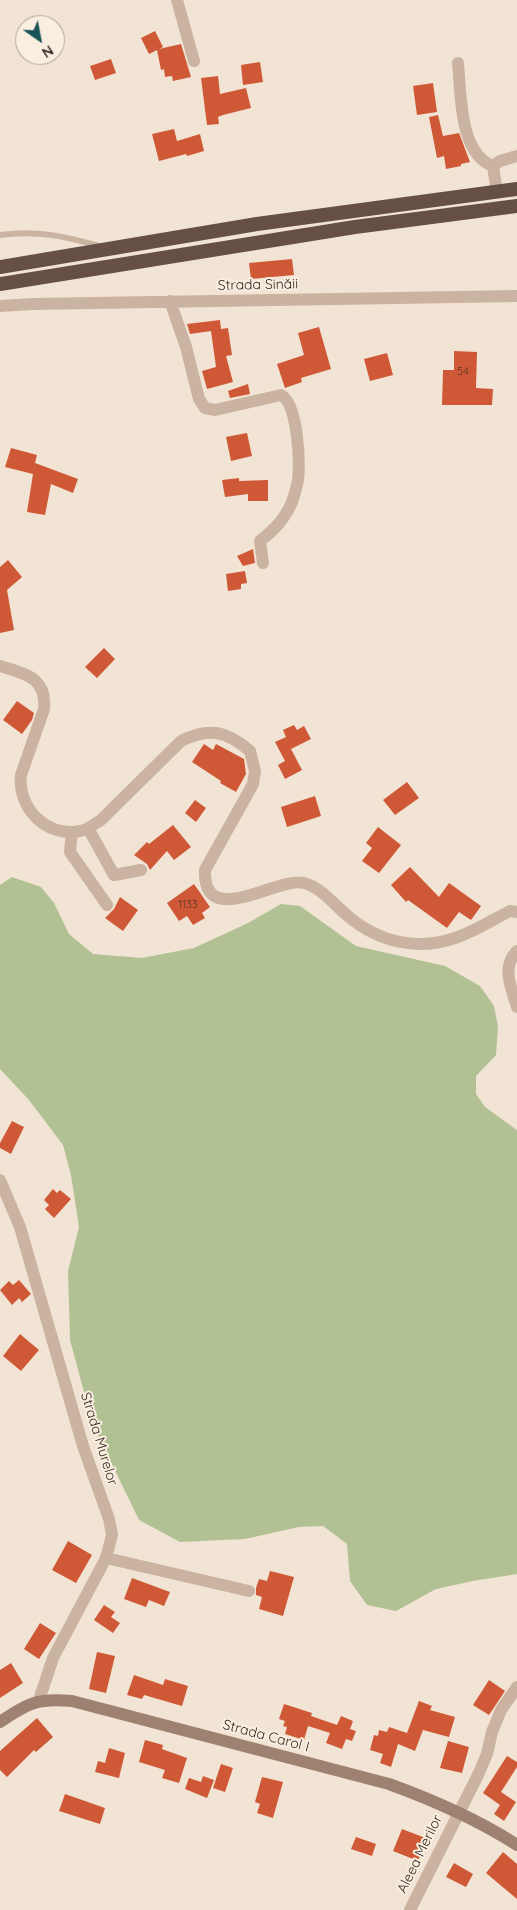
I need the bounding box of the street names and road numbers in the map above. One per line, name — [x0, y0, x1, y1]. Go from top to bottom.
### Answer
street label: Strada Sinăii — [218, 276, 298, 294]
street label: Strada Murelor — [77, 1390, 121, 1488]
street label: Strada Carol I — [221, 1716, 311, 1756]
street label: Aleea Merilor — [394, 1812, 446, 1896]

